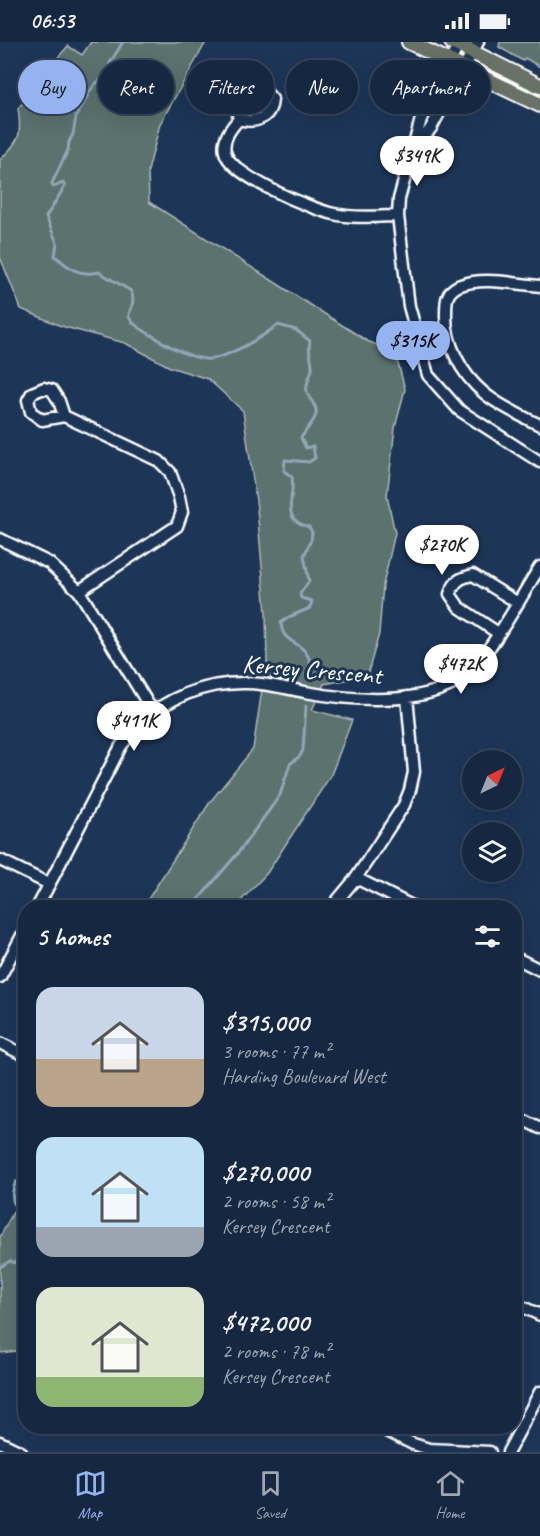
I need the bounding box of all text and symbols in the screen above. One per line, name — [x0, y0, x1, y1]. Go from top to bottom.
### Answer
text: 06:53 — [30, 7, 74, 35]
chip: Buy — [18, 60, 86, 114]
chip: Rent — [98, 60, 174, 114]
chip: Filters — [186, 60, 274, 114]
chip: New — [286, 60, 358, 114]
chip: Apartment — [370, 60, 490, 114]
pin: $349K — [375, 136, 459, 187]
text: $349K — [394, 143, 440, 168]
pin: $315K — [371, 321, 455, 372]
text: $315K — [390, 328, 436, 353]
pin: $270K — [400, 525, 484, 576]
text: $270K — [419, 532, 465, 557]
pin: $472K — [419, 644, 503, 695]
street label: Kersey Crescent — [241, 647, 385, 692]
text: $472K — [438, 651, 484, 676]
pin: $411K — [92, 701, 176, 752]
text: $411K — [111, 708, 157, 733]
north arrow — [462, 750, 522, 810]
map controls — [462, 750, 522, 882]
button: layers — [462, 822, 522, 882]
text: 5 homes — [36, 920, 109, 953]
icon: filters — [471, 920, 504, 953]
text: $315,000 — [222, 1006, 309, 1039]
icon: home — [84, 1011, 156, 1083]
text: 3 rooms · 77 m² — [222, 1039, 330, 1064]
text: Harding Boulevard West — [222, 1064, 386, 1089]
text: $270,000 — [222, 1156, 309, 1189]
icon: home — [84, 1161, 156, 1233]
text: 2 rooms · 58 m² — [222, 1189, 330, 1214]
text: Kersey Crescent — [222, 1214, 329, 1239]
text: $472,000 — [222, 1306, 309, 1339]
icon: home — [84, 1311, 156, 1383]
text: 2 rooms · 78 m² — [222, 1339, 330, 1364]
text: Kersey Crescent — [222, 1364, 329, 1389]
tab: Map — [74, 1467, 107, 1523]
tab: Saved — [254, 1467, 287, 1523]
tab: Home — [434, 1467, 467, 1523]

